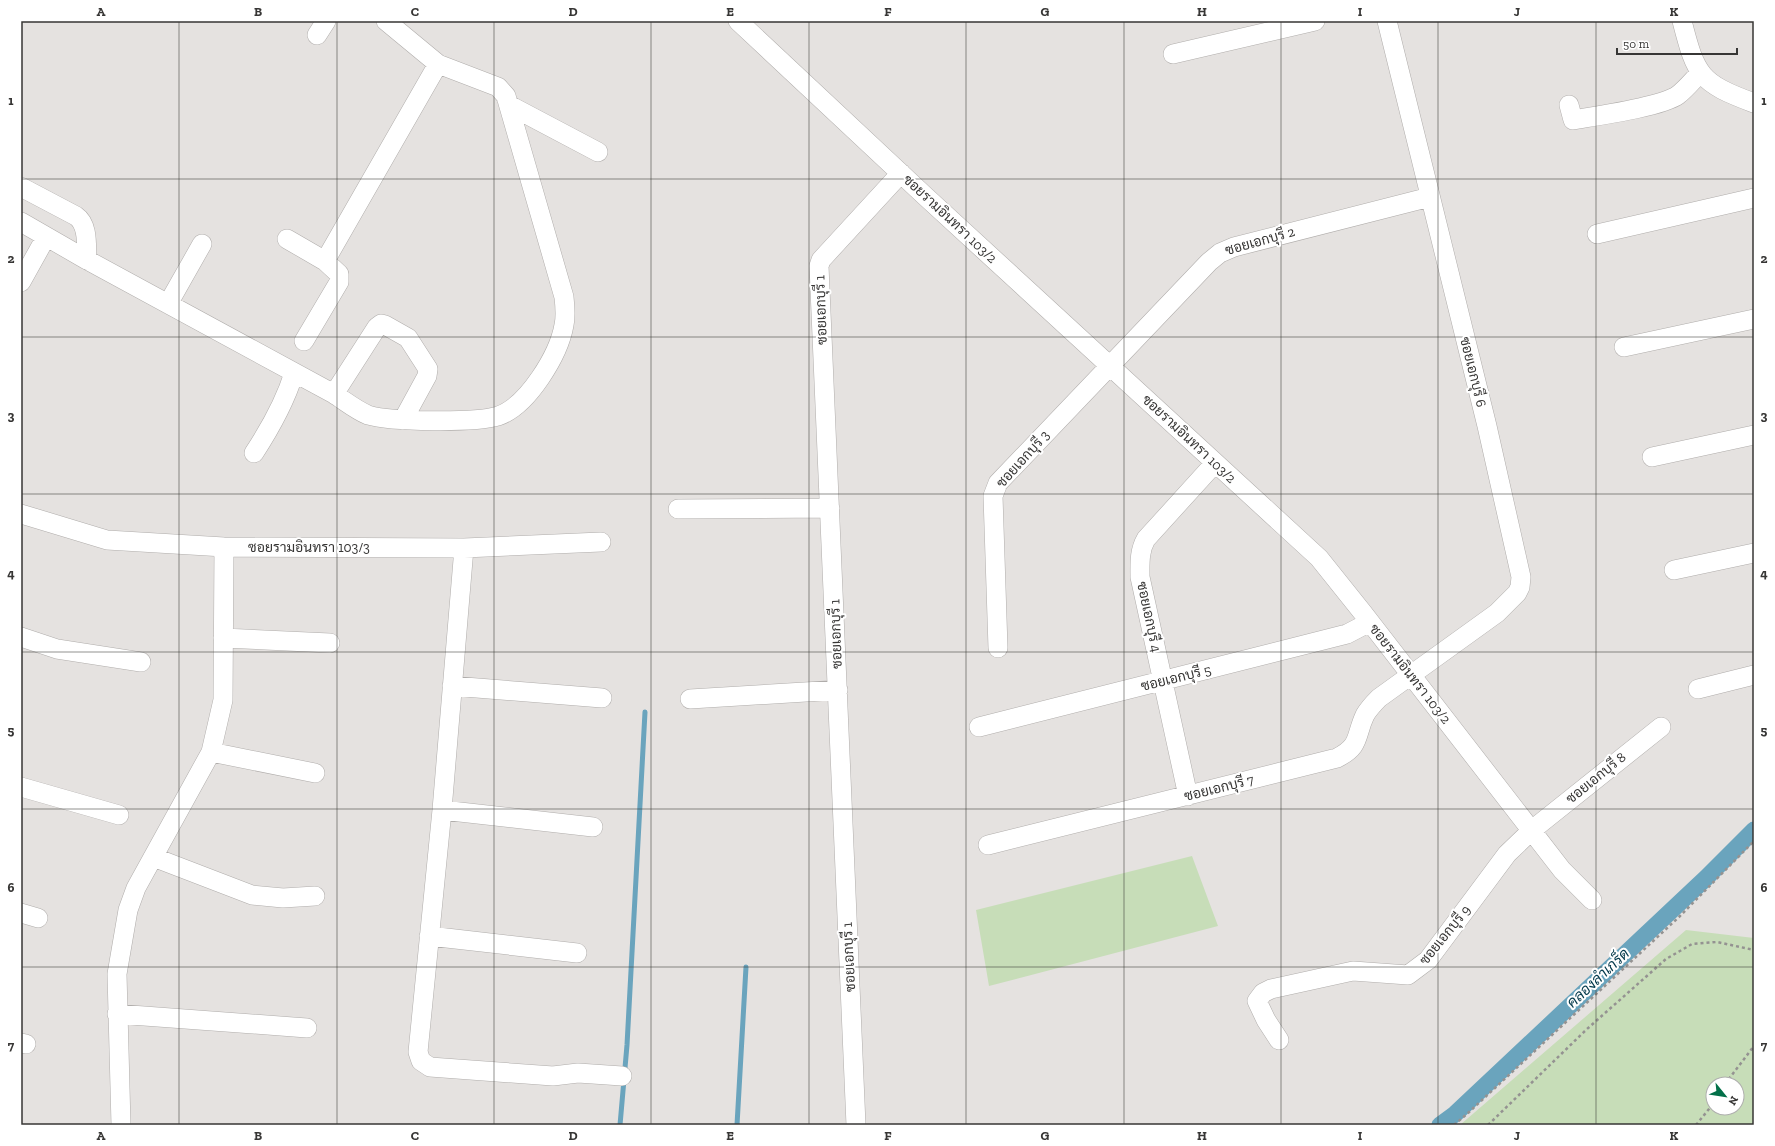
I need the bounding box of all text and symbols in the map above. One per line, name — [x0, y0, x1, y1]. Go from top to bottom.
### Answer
text: A — [97, 4, 106, 19]
text: B — [254, 4, 262, 19]
text: C — [411, 4, 419, 19]
text: D — [568, 4, 578, 19]
text: E — [726, 4, 734, 19]
text: F — [884, 4, 892, 19]
text: G — [1041, 4, 1050, 19]
text: H — [1197, 4, 1207, 19]
text: I — [1358, 4, 1363, 19]
text: J — [1514, 4, 1520, 19]
text: K — [1670, 4, 1679, 19]
scale bar — [1617, 30, 1737, 56]
text: 50 m — [1623, 37, 1650, 51]
text: 1 — [8, 93, 14, 108]
text: 1 — [1761, 93, 1767, 108]
street label: ซอยรามอินทรา 103/2 — [900, 171, 1000, 267]
street label: ซอยเอกบุรี 2 — [1223, 222, 1297, 260]
text: 2 — [8, 251, 15, 266]
text: 2 — [1761, 251, 1768, 266]
street label: ซอยเอกบุรี 1 — [810, 274, 832, 345]
street label: ซอยเอกบุรี 6 — [1455, 335, 1491, 409]
street label: ซอยรามอินทรา 103/2 — [1139, 391, 1239, 487]
text: 3 — [8, 408, 15, 423]
text: 3 — [1761, 408, 1768, 423]
street label: ซอยเอกบุรี 3 — [992, 426, 1054, 492]
street label: ซอยรามอินทรา 103/3 — [248, 539, 370, 556]
text: 4 — [7, 566, 15, 581]
text: 4 — [1760, 566, 1768, 581]
street label: ซอยเอกบุรี 4 — [1132, 580, 1166, 655]
street label: ซอยเอกบุรี 1 — [825, 598, 847, 669]
street label: ซอยรามอินทรา 103/2 — [1366, 621, 1454, 727]
street label: ซอยเอกบุรี 5 — [1139, 660, 1213, 696]
text: 5 — [8, 723, 15, 738]
text: 5 — [1761, 723, 1768, 738]
street label: ซอยเอกบุรี 8 — [1562, 748, 1630, 808]
street label: ซอยเอกบุรี 7 — [1182, 770, 1256, 806]
text: 6 — [8, 880, 15, 895]
text: 6 — [1761, 880, 1768, 895]
street label: ซอยเอกบุรี 9 — [1415, 901, 1475, 969]
street label: ซอยเอกบุรี 1 — [838, 921, 860, 992]
water label: คลองลำเกร็ด — [1562, 943, 1633, 1011]
text: 7 — [8, 1038, 15, 1053]
text: 7 — [1761, 1038, 1768, 1053]
north arrow — [1705, 1076, 1745, 1116]
text: N — [1725, 1094, 1741, 1108]
text: A — [97, 1128, 106, 1143]
text: B — [254, 1128, 262, 1143]
text: C — [411, 1128, 419, 1143]
text: D — [568, 1128, 578, 1143]
text: E — [726, 1128, 734, 1143]
text: F — [884, 1128, 892, 1143]
text: G — [1041, 1128, 1050, 1143]
text: H — [1197, 1128, 1207, 1143]
text: I — [1358, 1128, 1363, 1143]
text: J — [1514, 1128, 1520, 1143]
text: K — [1670, 1128, 1679, 1143]

